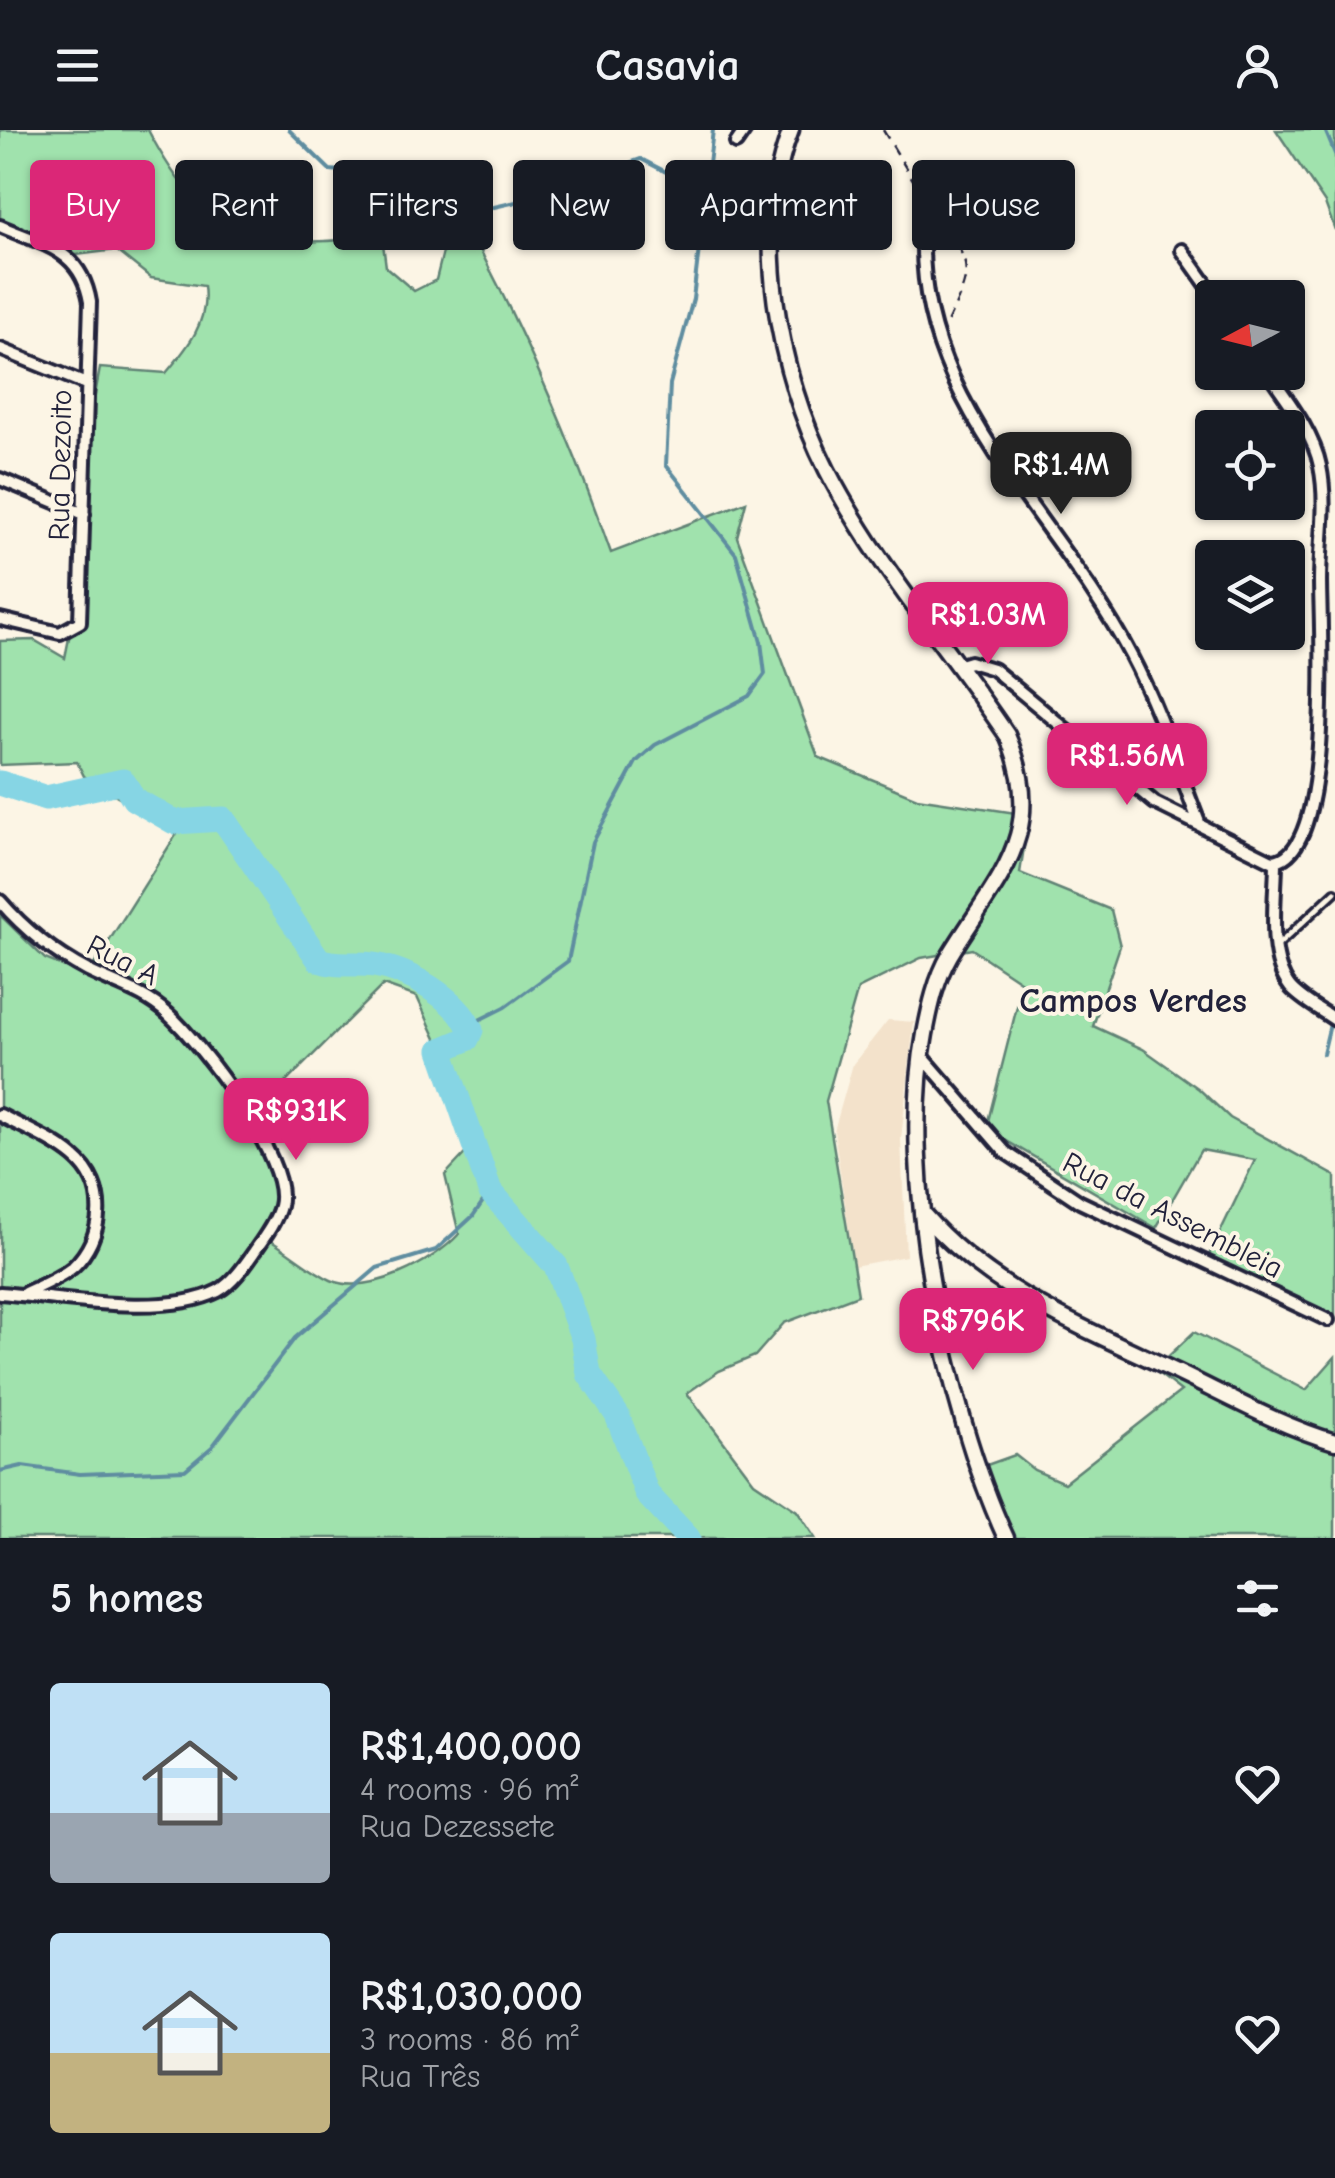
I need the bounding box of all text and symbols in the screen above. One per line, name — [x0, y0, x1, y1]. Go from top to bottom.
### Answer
icon: menu — [50, 38, 105, 93]
icon: person — [1230, 38, 1285, 93]
text: Casavia — [595, 39, 740, 91]
chip: Buy — [30, 160, 155, 250]
chip: Rent — [175, 160, 313, 250]
chip: Filters — [333, 160, 493, 250]
chip: New — [513, 160, 645, 250]
chip: Apartment — [665, 160, 892, 250]
chip: House — [912, 160, 1075, 250]
north arrow — [1195, 280, 1305, 390]
map controls — [1195, 280, 1305, 650]
street label: Rua Dezoito — [42, 389, 79, 541]
button: locate — [1195, 410, 1305, 520]
pin: R$1.4M — [980, 432, 1142, 517]
text: R$1.4M — [1012, 446, 1110, 483]
button: layers — [1195, 540, 1305, 650]
pin: R$1.03M — [896, 582, 1080, 667]
text: R$1.03M — [930, 596, 1046, 633]
pin: R$1.56M — [1035, 723, 1219, 808]
text: R$1.56M — [1069, 737, 1185, 774]
street label: Rua A — [81, 928, 165, 993]
district label: Campos Verdes — [1019, 980, 1247, 1021]
pin: R$931K — [215, 1078, 377, 1163]
text: R$931K — [245, 1092, 347, 1129]
street label: Rua da Assembleia — [1057, 1145, 1289, 1286]
pin: R$796K — [892, 1288, 1054, 1373]
text: R$796K — [921, 1302, 1025, 1339]
icon: filters — [1230, 1571, 1285, 1626]
text: 5 homes — [50, 1574, 203, 1623]
text: R$1,400,000 — [360, 1722, 582, 1771]
icon: home — [130, 1723, 250, 1843]
icon: heart — [1230, 1756, 1285, 1811]
text: 4 rooms · 96 m² — [360, 1771, 578, 1808]
text: Rua Dezessete — [360, 1808, 555, 1845]
text: R$1,030,000 — [360, 1972, 583, 2021]
icon: home — [130, 1973, 250, 2093]
icon: heart — [1230, 2006, 1285, 2061]
text: 3 rooms · 86 m² — [360, 2021, 579, 2058]
text: Rua Três — [360, 2058, 480, 2095]

